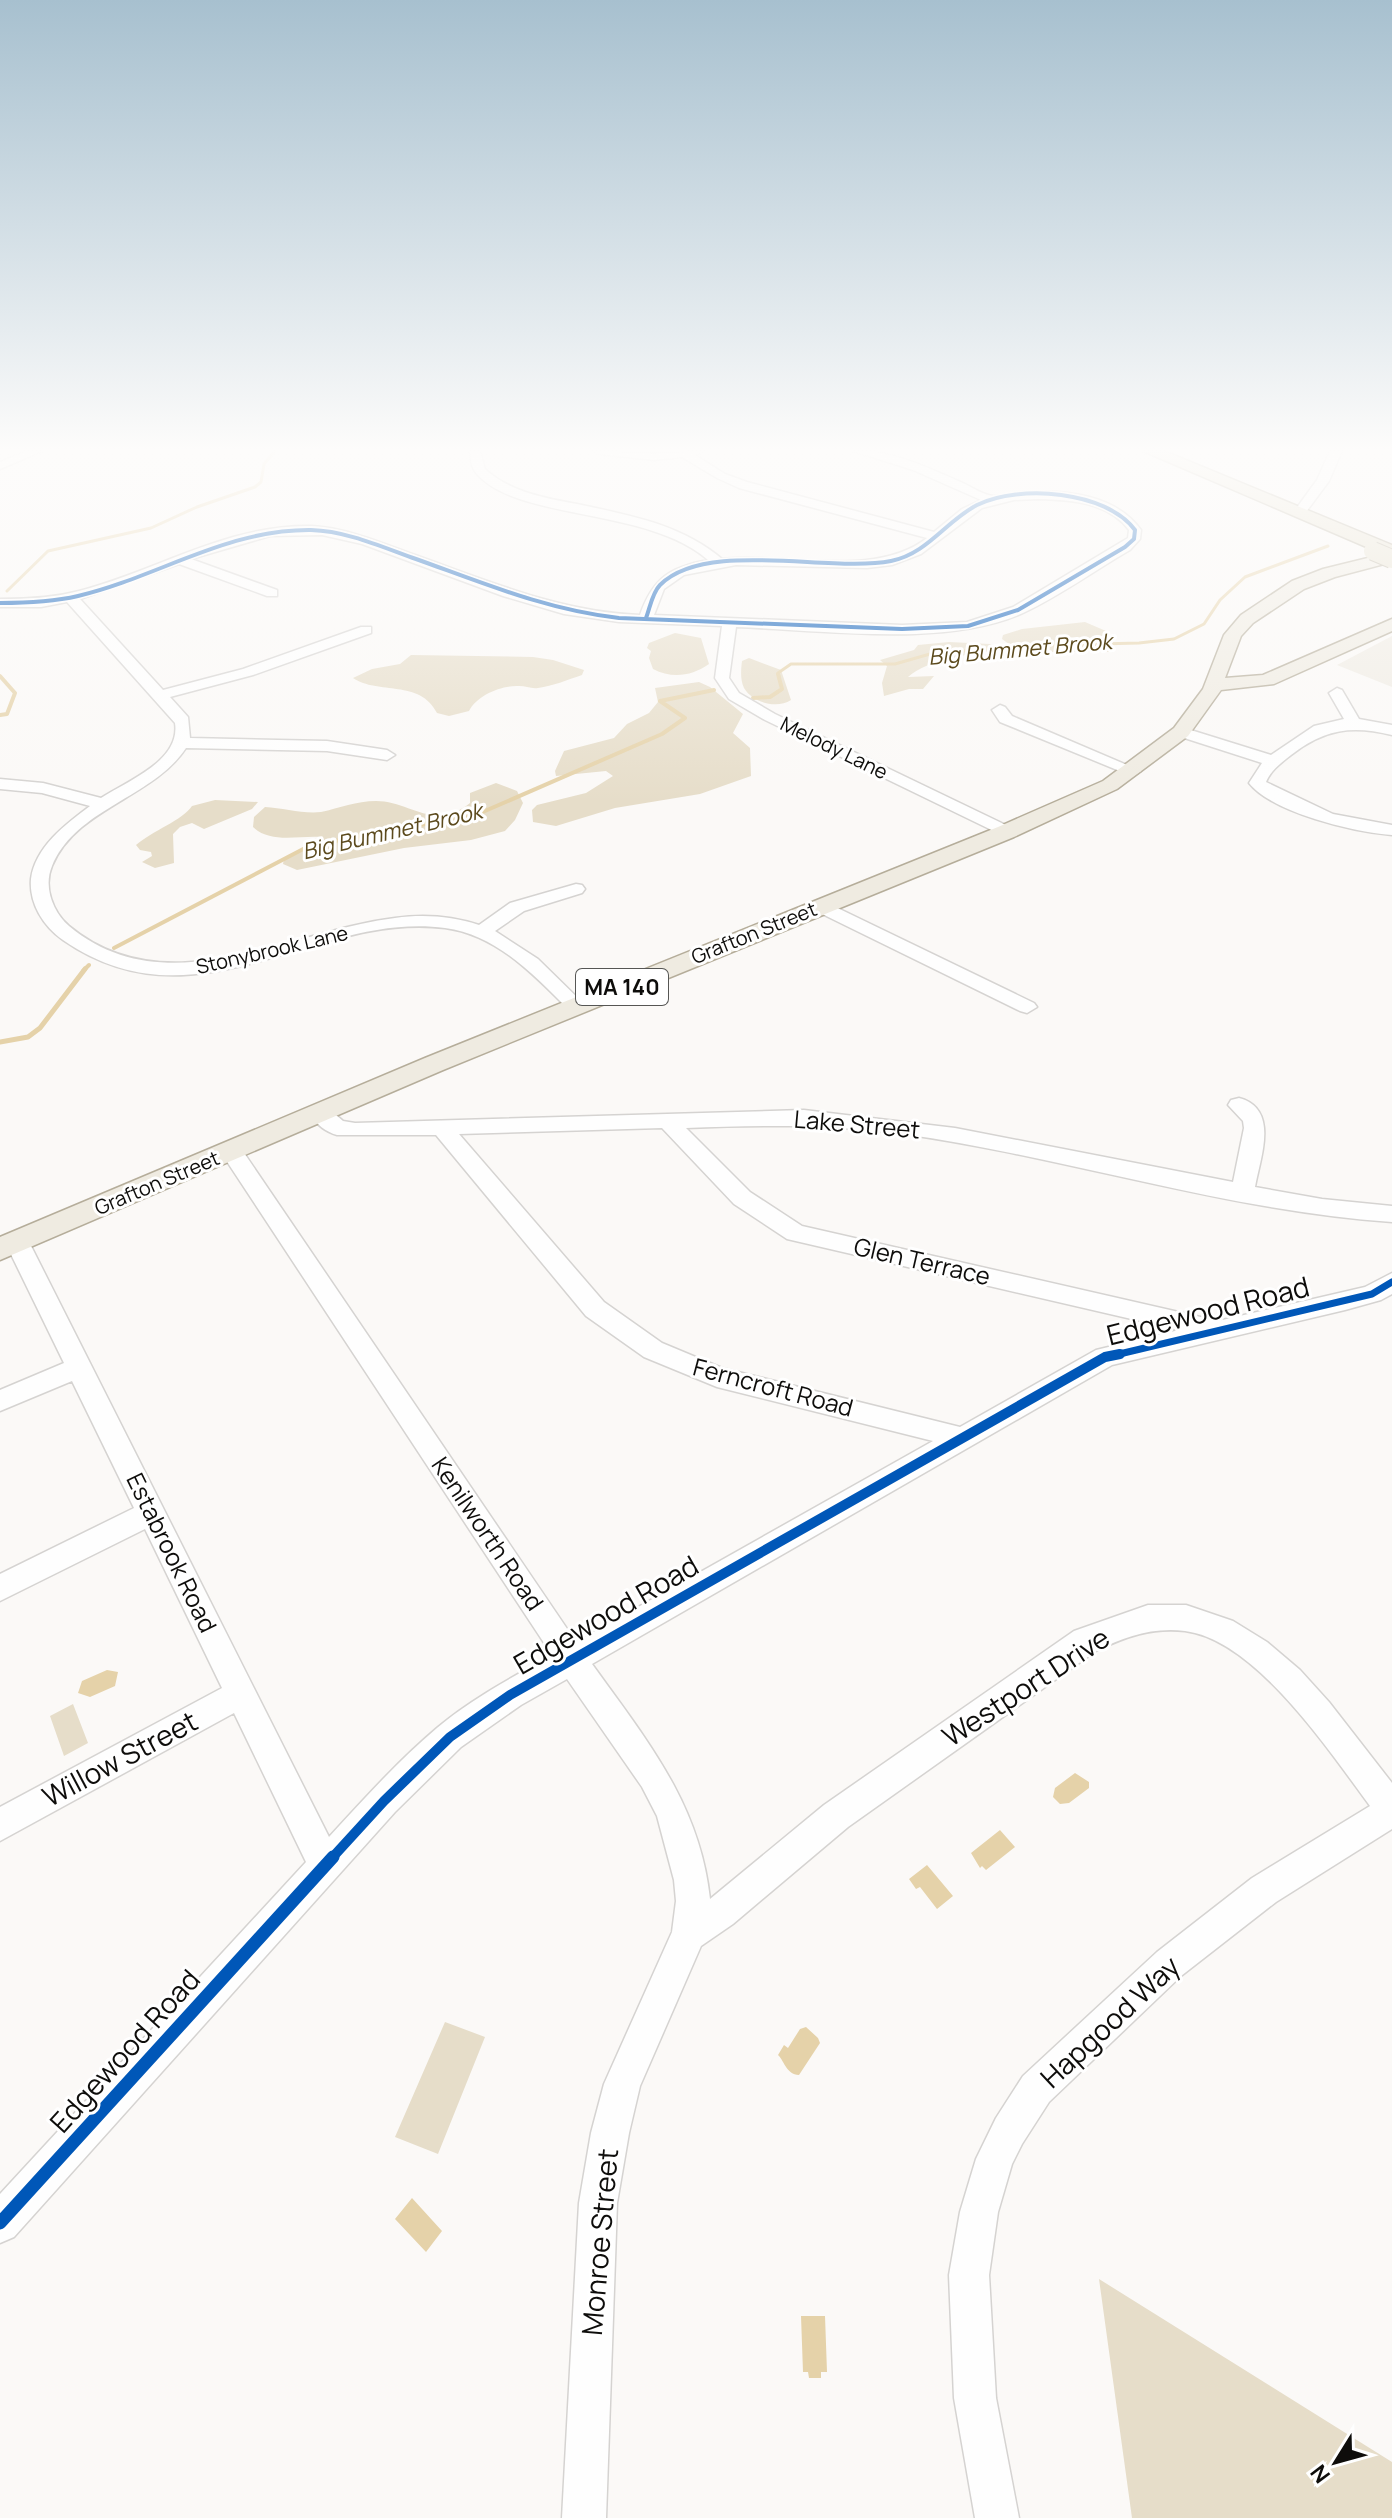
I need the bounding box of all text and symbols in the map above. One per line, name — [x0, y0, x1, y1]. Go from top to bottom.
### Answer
water label: Big Bummet Brook — [927, 626, 1116, 672]
street label: Melody Lane — [776, 710, 892, 785]
water label: Big Bummet Brook — [299, 795, 488, 866]
street label: Grafton Street — [687, 895, 821, 970]
street label: Stonybrook Lane — [193, 919, 350, 980]
road number: MA 140 — [576, 969, 668, 1005]
street label: Lake Street — [793, 1102, 922, 1145]
street label: Grafton Street — [90, 1144, 223, 1221]
street label: Glen Terrace — [851, 1229, 994, 1292]
street label: Edgewood Road — [1102, 1266, 1313, 1354]
street label: Ferncroft Road — [690, 1349, 857, 1424]
street label: Kenilworth Road — [425, 1450, 552, 1616]
street label: Estabrook Road — [119, 1467, 225, 1638]
street label: Edgewood Road — [506, 1546, 705, 1682]
street label: Westport Drive — [934, 1618, 1116, 1754]
street label: Willow Street — [35, 1701, 204, 1815]
street label: Hapgood Way — [1031, 1947, 1187, 2096]
street label: Edgewood Road — [41, 1960, 208, 2140]
street label: Monroe Street — [572, 2147, 626, 2337]
north arrow — [1296, 2422, 1376, 2502]
text: N — [1303, 2459, 1337, 2489]

